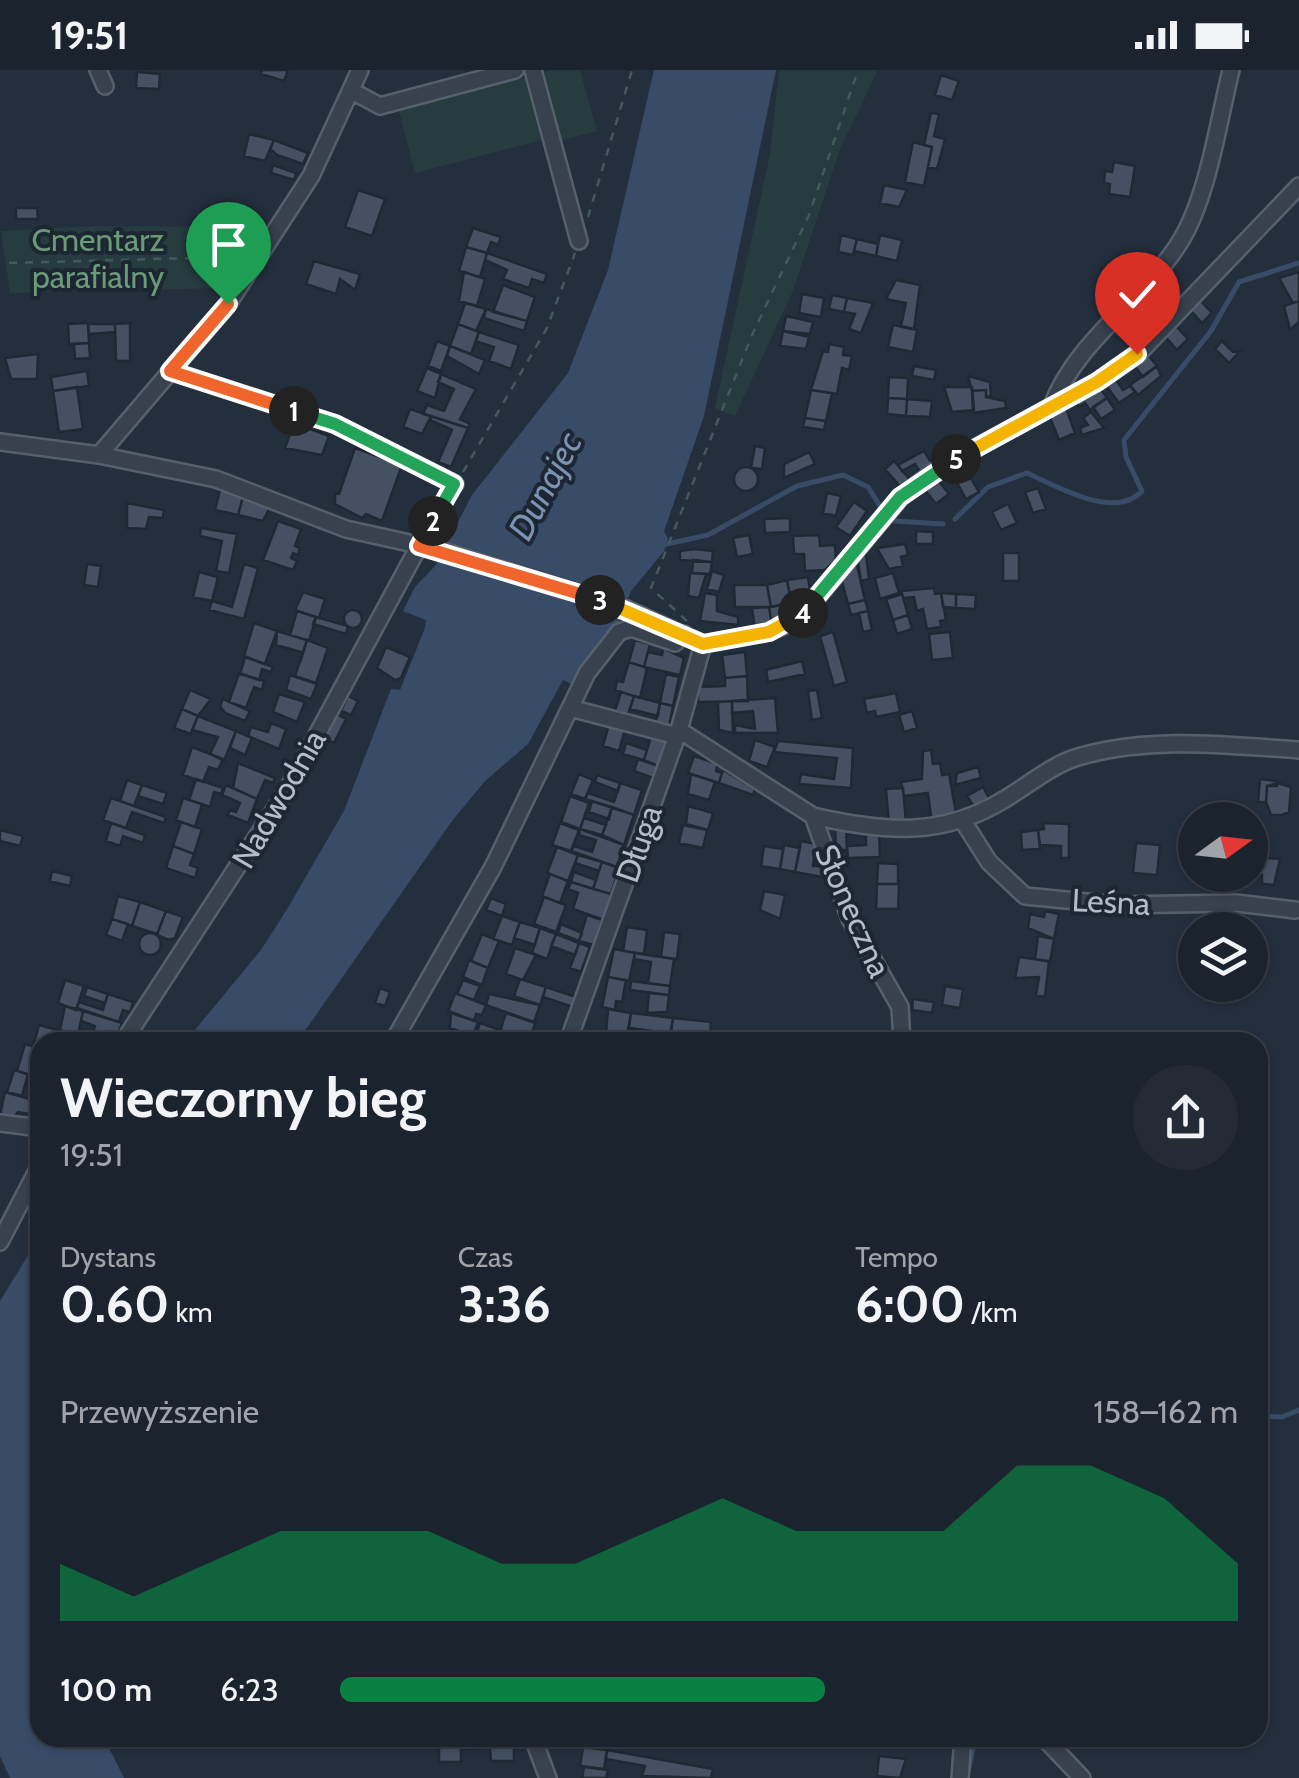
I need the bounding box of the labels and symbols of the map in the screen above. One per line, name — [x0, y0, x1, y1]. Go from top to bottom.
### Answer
pin — [186, 202, 271, 305]
park label: Cmentarz parafialny — [32, 220, 164, 296]
pin — [1095, 252, 1180, 355]
pin: 1 — [269, 386, 319, 436]
water label: Dunajec — [498, 424, 591, 547]
pin: 5 — [931, 434, 981, 484]
pin: 2 — [408, 496, 458, 546]
pin: 3 — [575, 575, 625, 625]
pin: 4 — [778, 588, 828, 638]
street label: Nadwodnia — [223, 722, 334, 875]
street label: Długa — [607, 800, 670, 887]
north arrow — [1178, 802, 1268, 892]
street label: Słoneczna — [807, 838, 900, 984]
street label: Leśna — [1071, 880, 1152, 923]

